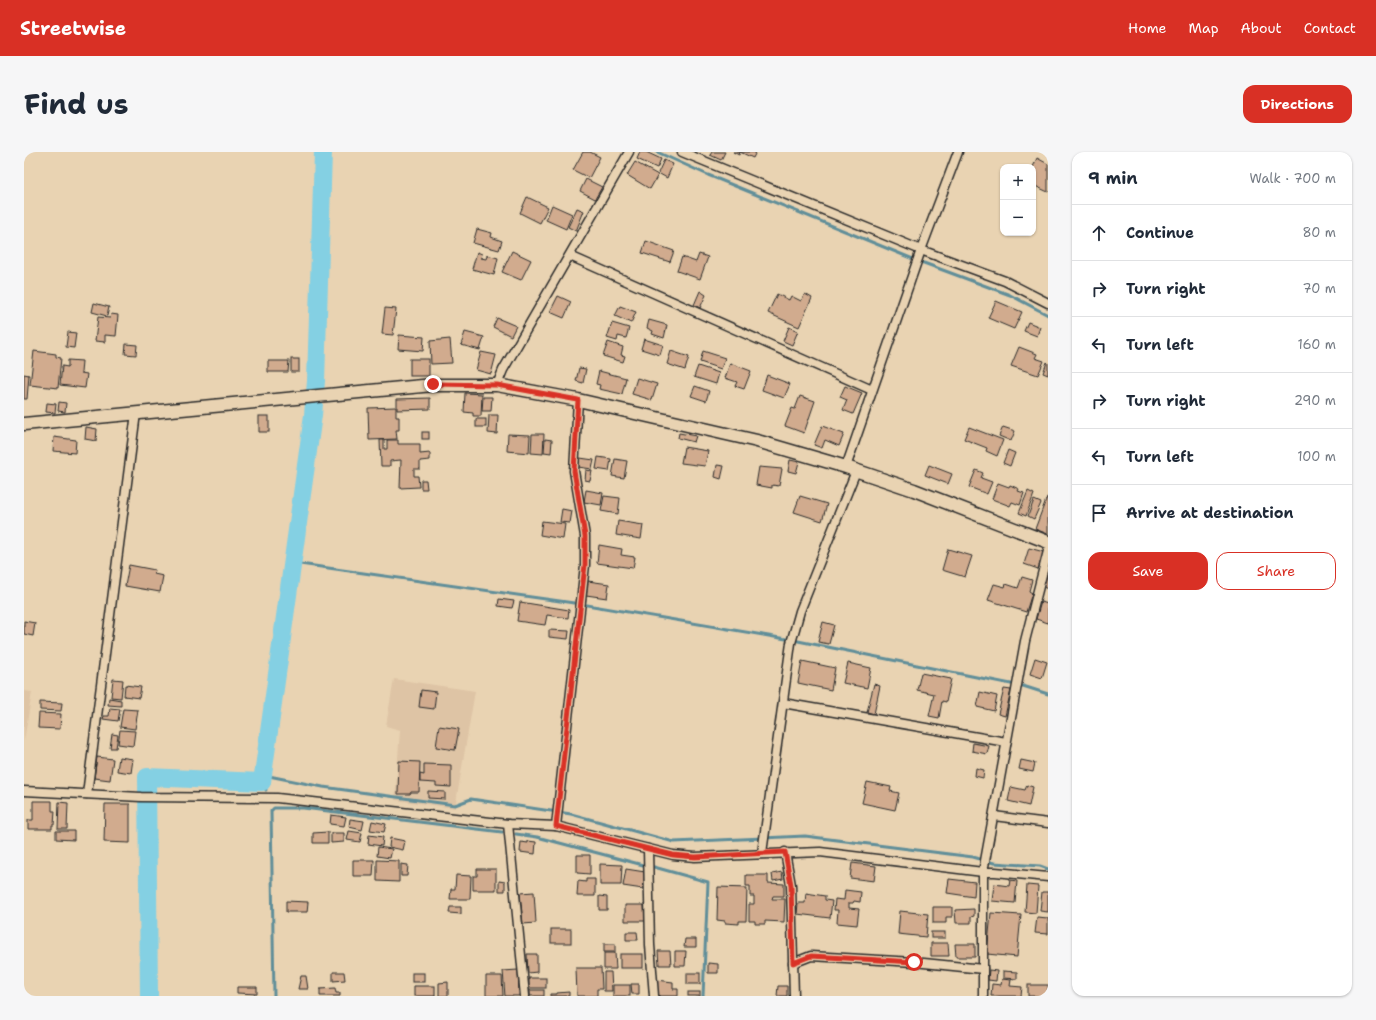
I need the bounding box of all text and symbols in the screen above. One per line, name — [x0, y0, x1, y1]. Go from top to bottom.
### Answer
text: Streetwise — [20, 16, 126, 41]
text: Home — [1128, 19, 1167, 37]
text: Map — [1189, 19, 1219, 37]
text: About — [1241, 19, 1282, 37]
text: Contact — [1304, 19, 1356, 37]
text: Find us — [24, 85, 129, 123]
button: Directions — [1243, 85, 1352, 123]
map controls — [1000, 164, 1036, 236]
button: + — [1000, 164, 1036, 200]
text: 9 min — [1088, 167, 1138, 189]
text: Walk · 700 m — [1250, 170, 1336, 187]
button: − — [1000, 200, 1036, 236]
icon: ahead — [1088, 222, 1110, 244]
text: Continue — [1126, 223, 1194, 243]
text: 80 m — [1302, 224, 1336, 241]
icon: right — [1088, 278, 1110, 300]
text: Turn right — [1126, 279, 1206, 299]
text: 70 m — [1302, 280, 1336, 297]
icon: left — [1088, 334, 1110, 356]
text: Turn left — [1126, 335, 1194, 355]
text: 160 m — [1298, 336, 1336, 353]
route end — [424, 375, 442, 393]
icon: right — [1088, 390, 1110, 412]
text: Turn right — [1126, 391, 1206, 411]
text: 290 m — [1294, 392, 1336, 409]
icon: left — [1088, 446, 1110, 468]
text: Turn left — [1126, 447, 1194, 467]
text: 100 m — [1297, 448, 1336, 465]
icon: arrive — [1088, 502, 1110, 524]
text: Arrive at destination — [1126, 503, 1294, 523]
button: Save — [1088, 552, 1208, 590]
button: Share — [1216, 552, 1336, 590]
route start — [905, 953, 923, 971]

